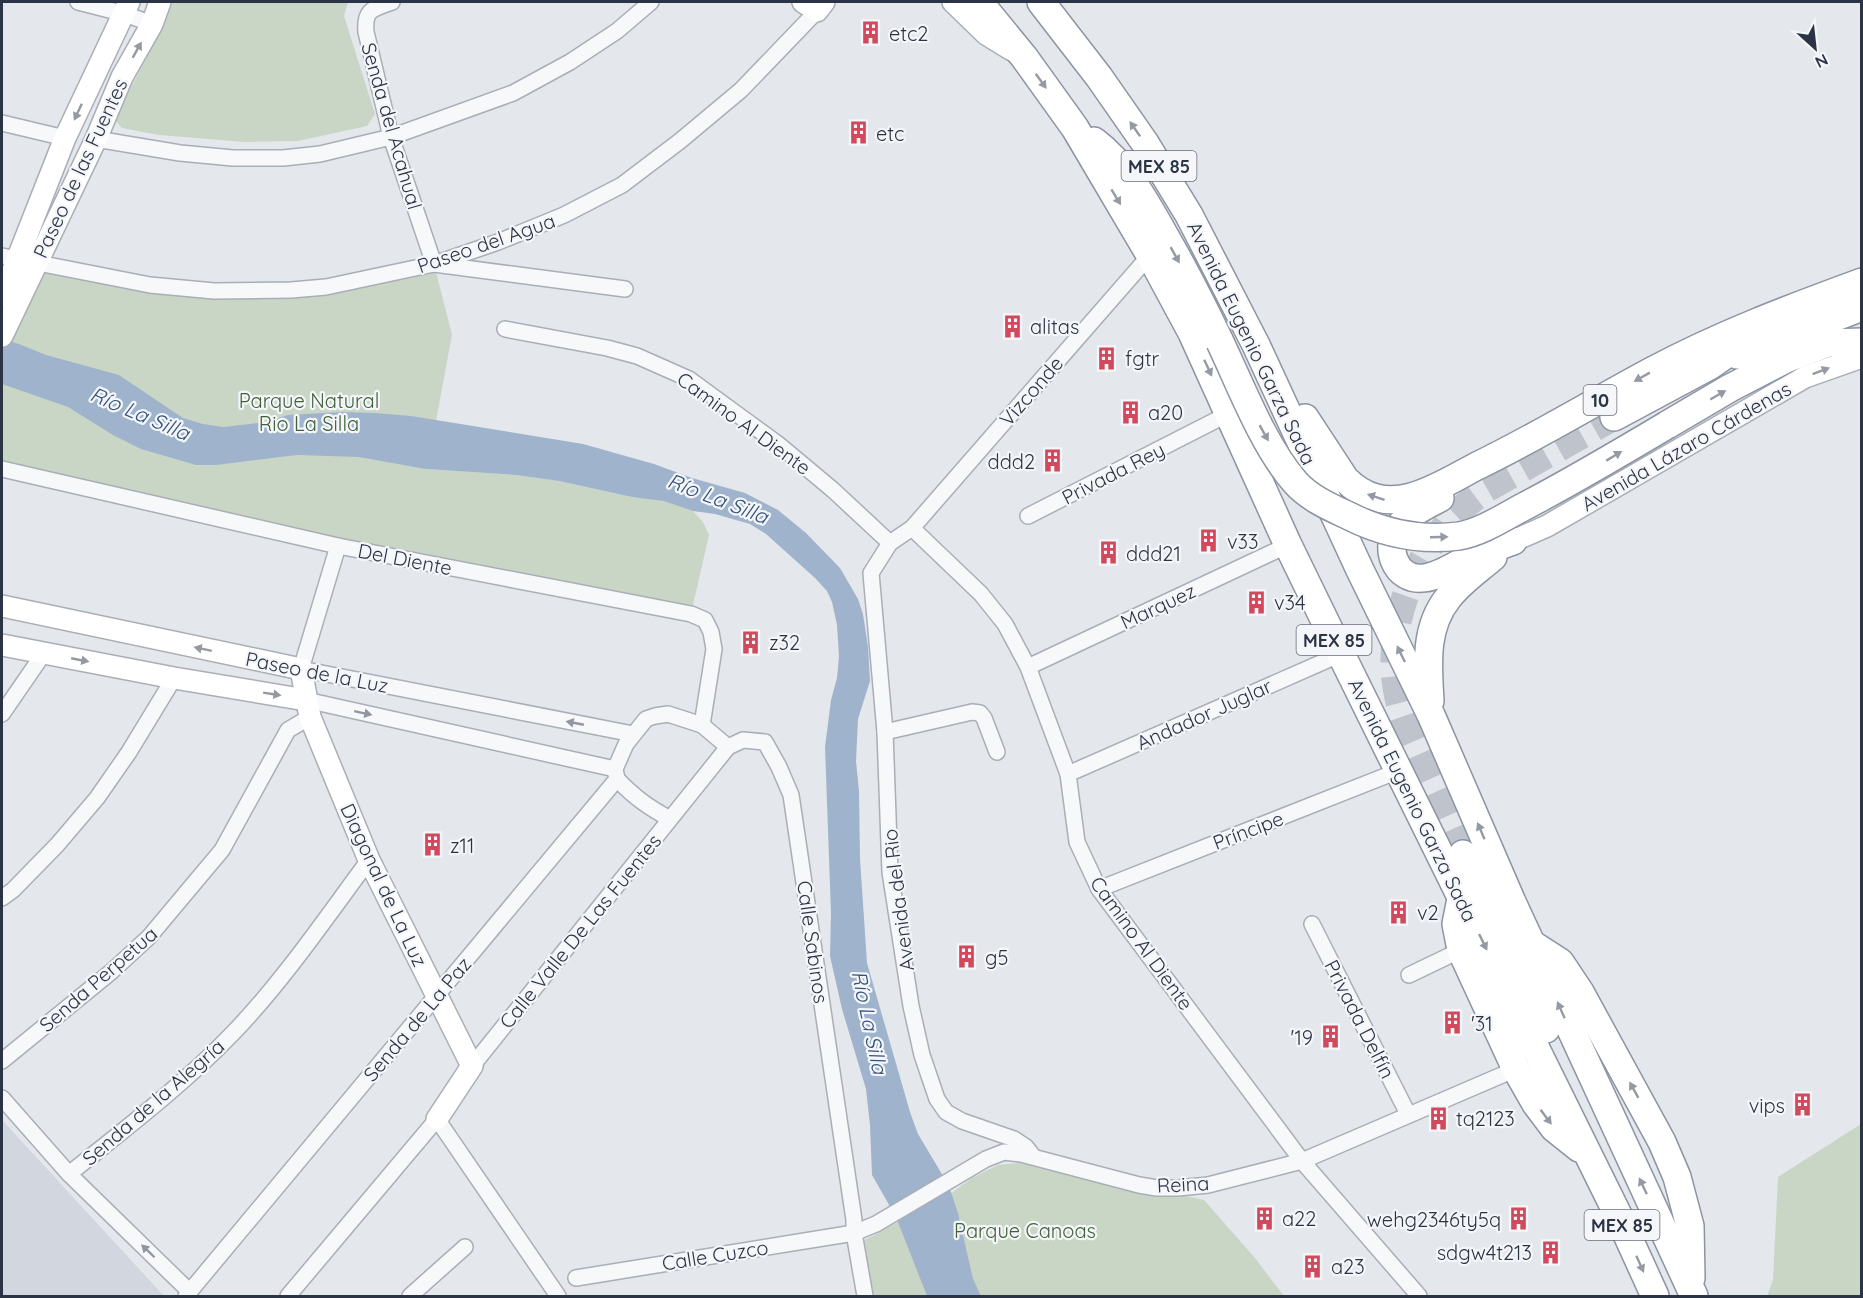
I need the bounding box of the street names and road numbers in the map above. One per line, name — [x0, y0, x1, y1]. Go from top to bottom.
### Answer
street label: Senda del Acahual — [356, 40, 428, 212]
street label: Paseo de las Fuentes — [27, 74, 133, 262]
road number: MEX 85 — [1122, 151, 1196, 181]
street label: Paseo del Agua — [414, 208, 558, 278]
street label: Avenida Eugenio Garza Sada — [1182, 217, 1322, 469]
street label: Vizconde — [994, 351, 1068, 431]
street label: Camino Al Diente — [672, 366, 816, 480]
street label: Avenida Lázaro Cárdenas — [1577, 376, 1795, 516]
road number: 10 — [1584, 385, 1616, 415]
street label: Privada Rey — [1057, 436, 1169, 510]
street label: Del Diente — [356, 538, 454, 580]
street label: Marquez — [1116, 578, 1200, 634]
road number: MEX 85 — [1296, 625, 1372, 655]
street label: Paseo de la Luz — [244, 646, 390, 698]
street label: Andador Juglar — [1132, 673, 1276, 755]
street label: Avenida Eugenio Garza Sada — [1343, 674, 1483, 926]
street label: Diagonal de La Luz — [335, 799, 433, 971]
street label: Príncipe — [1209, 805, 1287, 855]
street label: Avenida del Rio — [877, 828, 919, 972]
street label: Calle Valle De Las Fuentes — [494, 829, 666, 1033]
street label: Camino Al Diente — [1085, 871, 1199, 1015]
street label: Calle Sabinos — [792, 879, 834, 1005]
street label: Senda Perpetua — [34, 921, 162, 1037]
street label: Senda de La Paz — [358, 952, 476, 1086]
street label: Privada Delfín — [1319, 956, 1401, 1082]
street label: Senda de la Alegría — [77, 1034, 229, 1170]
street label: Reina — [1156, 1170, 1210, 1198]
road number: MEX 85 — [1584, 1210, 1660, 1240]
street label: Calle Cuzco — [660, 1234, 770, 1276]

